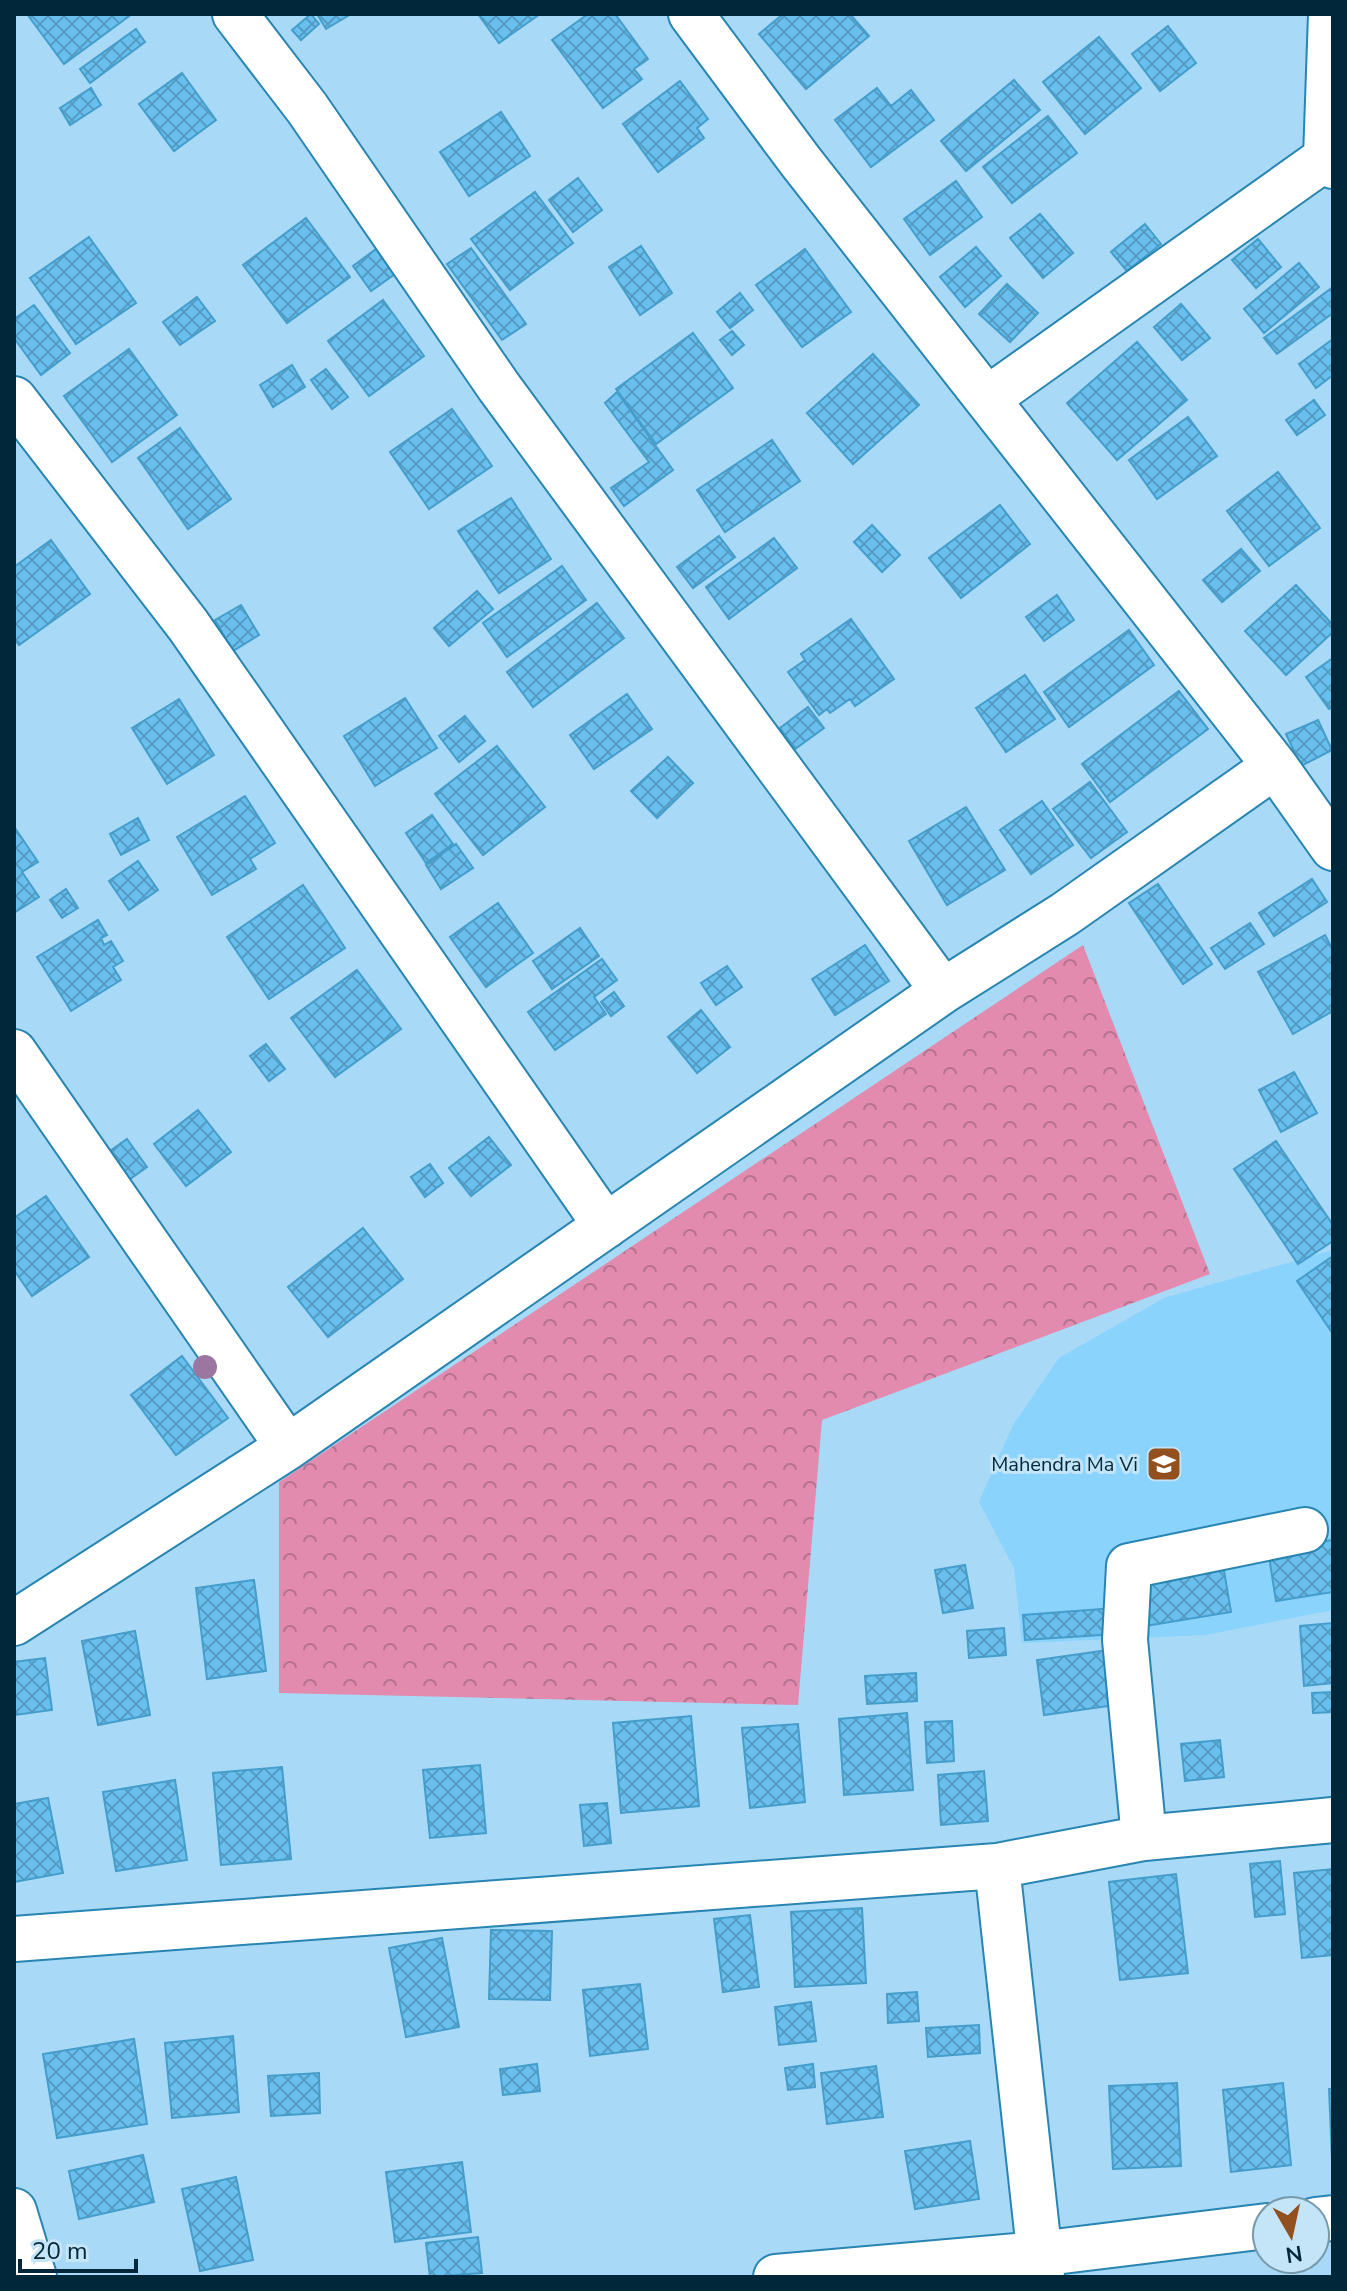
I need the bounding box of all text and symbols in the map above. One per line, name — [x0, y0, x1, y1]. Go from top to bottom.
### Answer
school or university icon: Mahendra Ma Vi — [1145, 1445, 1183, 1483]
place label: Mahendra Ma Vi — [991, 1451, 1138, 1478]
north arrow — [1251, 2195, 1331, 2275]
scale bar — [20, 2223, 136, 2273]
text: 20 m — [32, 2235, 88, 2267]
text: N — [1283, 2238, 1304, 2270]

